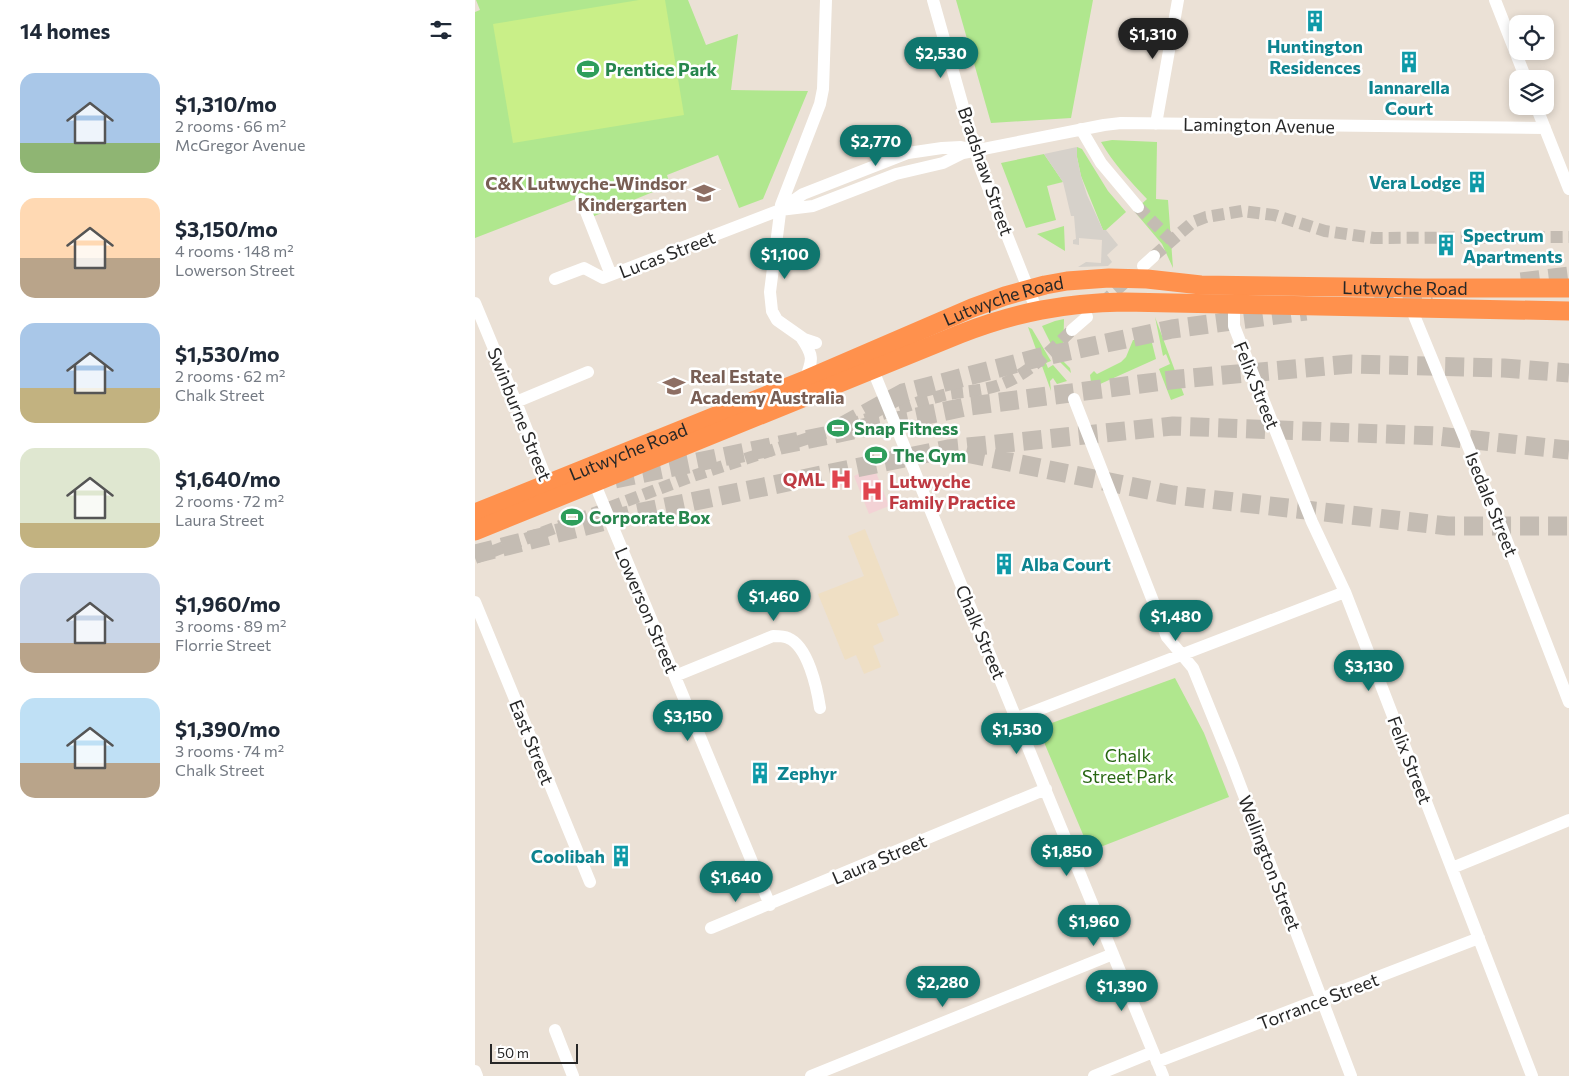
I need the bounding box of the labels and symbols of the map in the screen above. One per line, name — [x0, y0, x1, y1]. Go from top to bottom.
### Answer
building icon: Huntington Residences — [1302, 8, 1328, 34]
pin: $1,310 — [1112, 18, 1194, 60]
place label: Huntington Residences — [1267, 35, 1363, 78]
pin: $2,530 — [900, 36, 982, 79]
building icon: Iannarella Court — [1396, 49, 1422, 75]
sports icon: Prentice Park — [575, 56, 601, 82]
place label: Prentice Park — [605, 58, 718, 80]
place label: Iannarella Court — [1368, 76, 1450, 119]
street label: Bradshaw Street — [954, 104, 1018, 238]
street label: Lamington Avenue — [1183, 113, 1335, 137]
pin: $2,770 — [835, 124, 917, 167]
building icon: Vera Lodge — [1464, 169, 1490, 195]
place label: Vera Lodge — [1369, 171, 1461, 193]
place label: C&K Lutwyche-Windsor Kindergarten — [485, 172, 688, 215]
school or university icon: C&K Lutwyche-Windsor Kindergarten — [691, 180, 717, 206]
place label: Spectrum Apartments — [1463, 224, 1563, 267]
street label: Lucas Street — [616, 226, 718, 282]
building icon: Spectrum Apartments — [1433, 232, 1459, 258]
pin: $1,100 — [744, 238, 826, 280]
street label: Lutwyche Road — [940, 271, 1065, 330]
street label: Lutwyche Road — [1342, 276, 1468, 299]
street label: Felix Street — [1229, 338, 1285, 432]
street label: Swinburne Street — [483, 344, 557, 484]
place label: Real Estate Academy Australia — [690, 365, 845, 408]
school or university icon: Real Estate Academy Australia — [661, 373, 687, 399]
sports icon: Snap Fitness — [825, 415, 851, 441]
place label: Snap Fitness — [854, 417, 958, 439]
street label: Lutwyche Road — [566, 418, 690, 485]
sports icon: The Gym — [863, 442, 889, 468]
place label: The Gym — [893, 444, 966, 466]
street label: Isedale Street — [1461, 448, 1523, 560]
hospital icon: QML — [828, 466, 854, 492]
place label: QML — [783, 468, 825, 490]
place label: Lutwyche Family Practice — [889, 470, 1015, 513]
hospital icon: Lutwyche Family Practice — [859, 478, 885, 504]
sports icon: Corporate Box — [559, 504, 585, 530]
place label: Corporate Box — [589, 506, 711, 528]
street label: Lowerson Street — [611, 544, 683, 676]
building icon: Alba Court — [991, 551, 1017, 577]
place label: Alba Court — [1021, 553, 1111, 575]
pin: $1,460 — [733, 580, 815, 622]
street label: Chalk Street — [951, 581, 1011, 683]
pin: $1,480 — [1135, 600, 1217, 642]
pin: $3,130 — [1328, 650, 1410, 692]
street label: East Street — [505, 696, 559, 788]
pin: $3,150 — [647, 700, 729, 742]
pin: $1,530 — [976, 712, 1058, 755]
street label: Felix Street — [1383, 713, 1437, 807]
park label: Chalk Street Park — [1082, 744, 1174, 787]
building icon: Zephyr — [747, 760, 773, 786]
place label: Zephyr — [777, 762, 838, 784]
street label: Wellington Street — [1234, 792, 1306, 934]
street label: Laura Street — [828, 829, 930, 889]
pin: $1,850 — [1026, 834, 1108, 877]
building icon: Coolibah — [608, 843, 634, 869]
place label: Coolibah — [531, 845, 605, 867]
pin: $1,640 — [695, 860, 777, 903]
pin: $1,960 — [1053, 904, 1135, 947]
pin: $2,280 — [902, 966, 984, 1008]
street label: Torrance Street — [1255, 968, 1381, 1034]
pin: $1,390 — [1081, 970, 1163, 1012]
scale bar — [490, 1041, 577, 1064]

